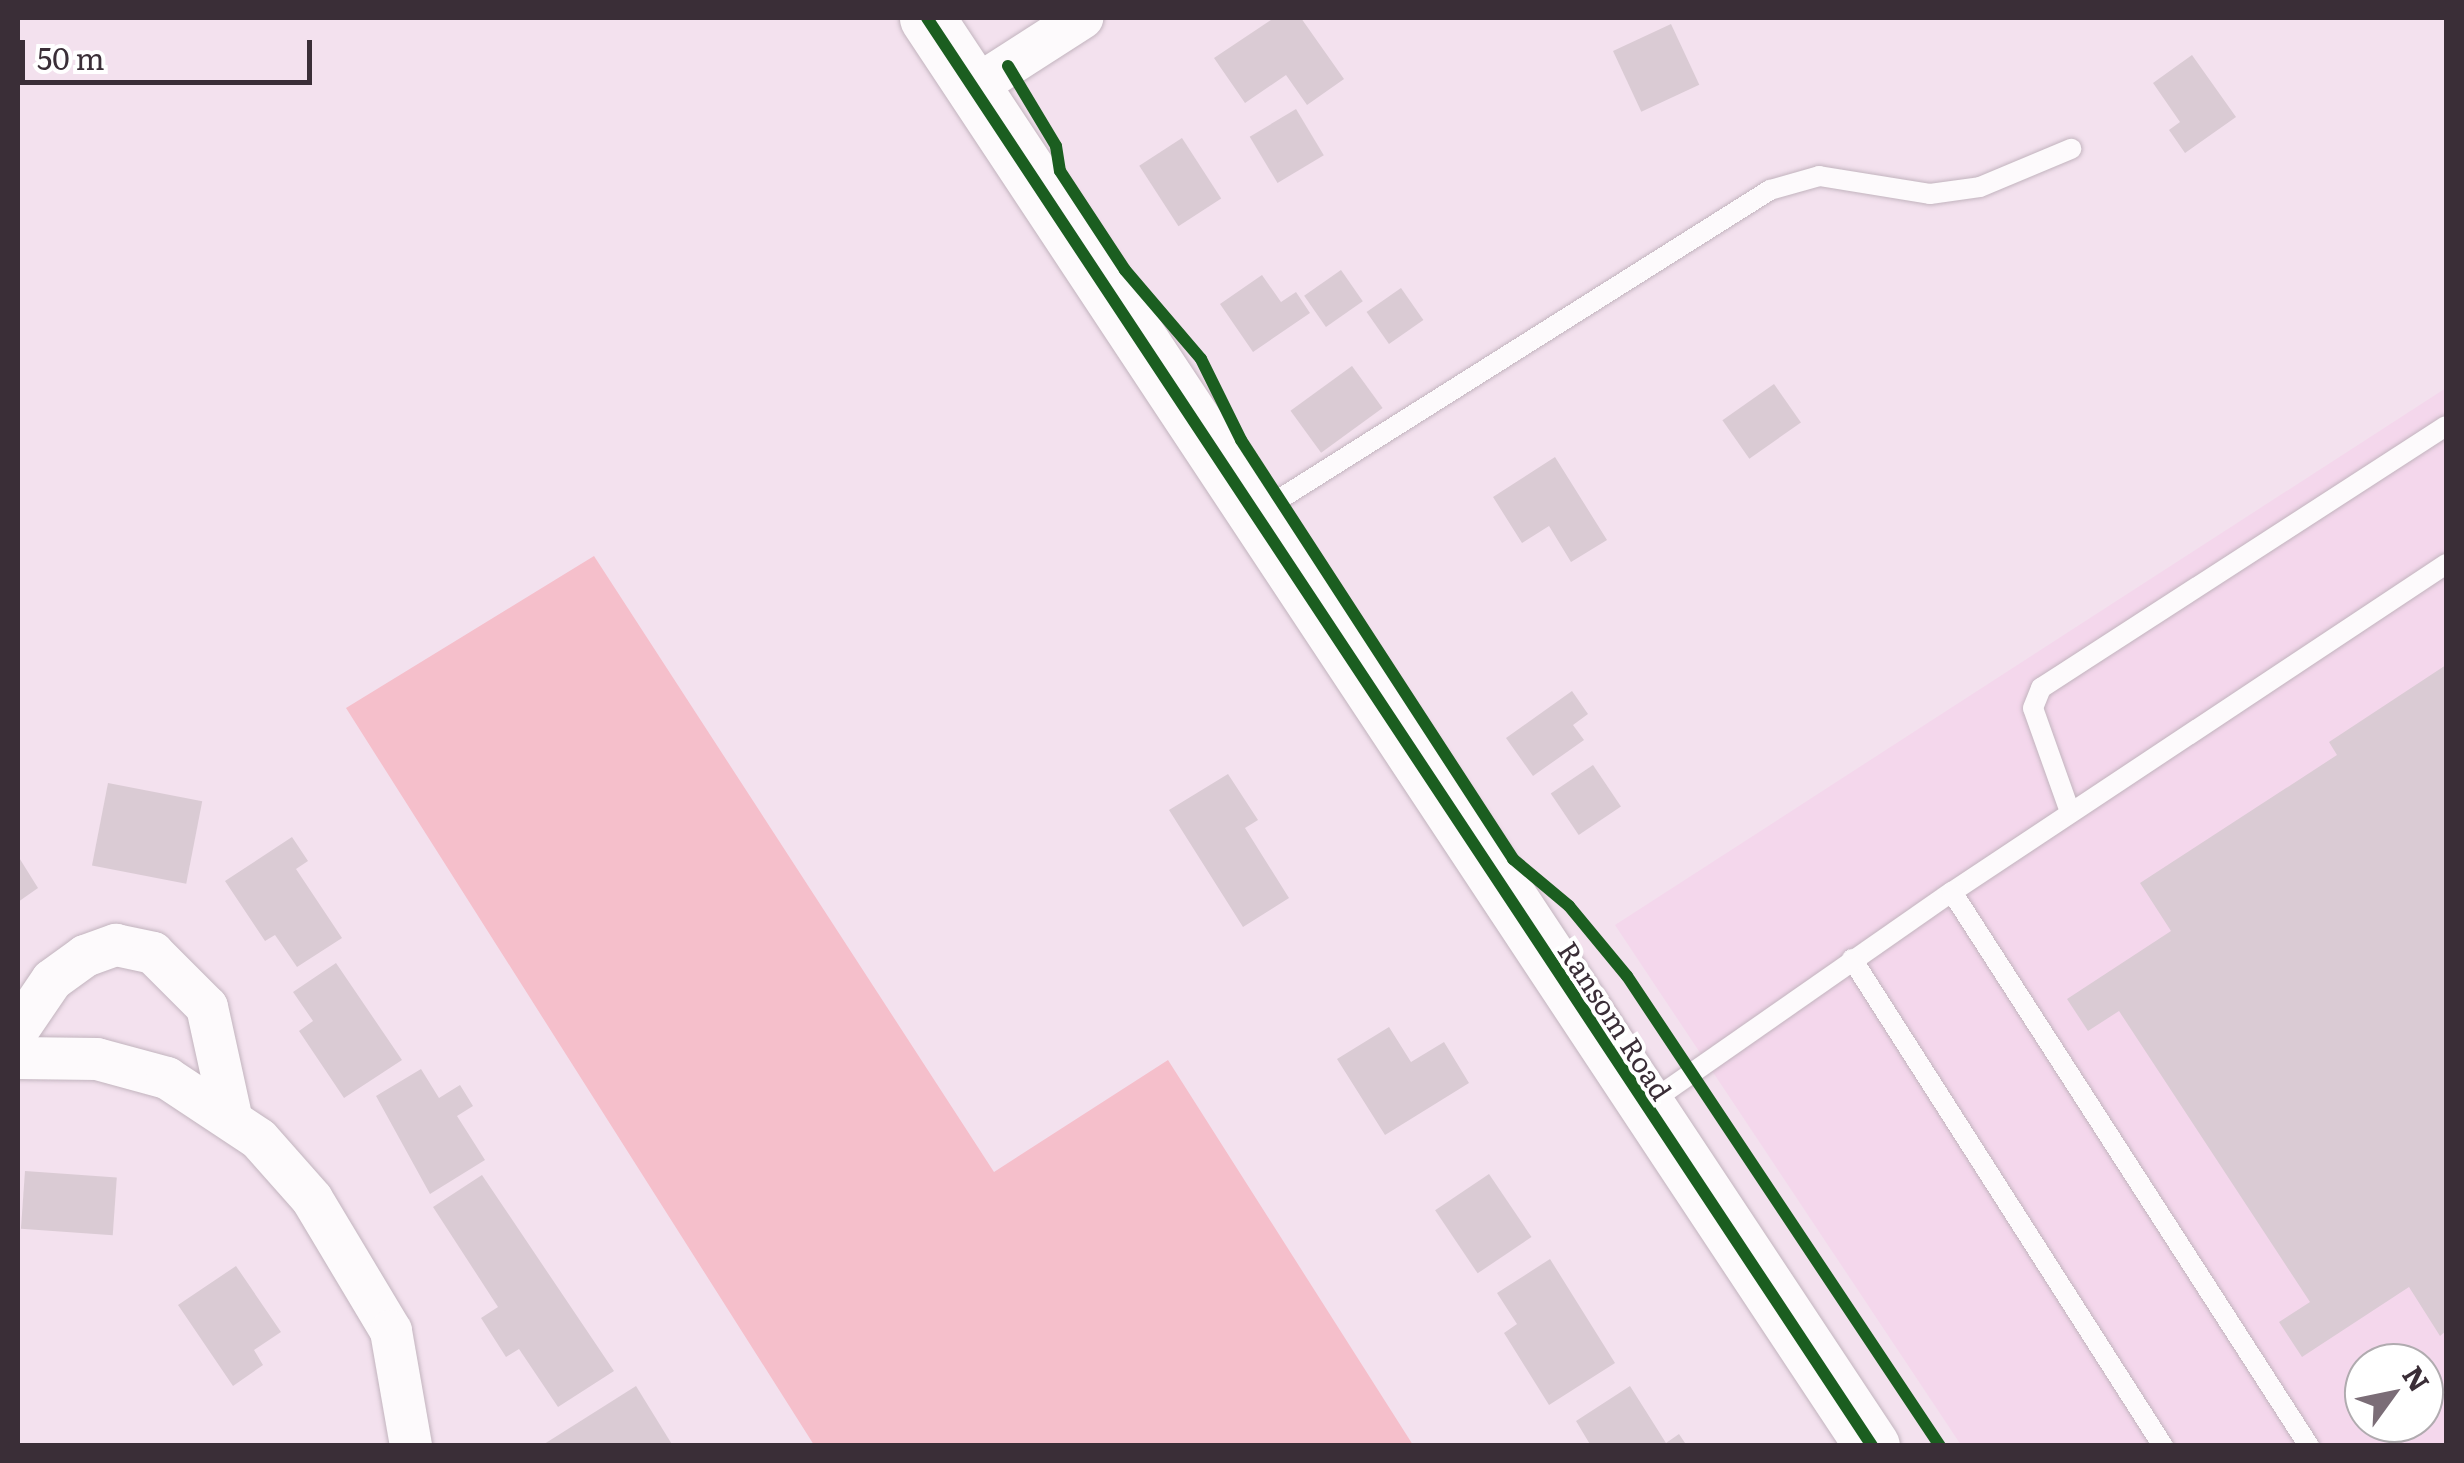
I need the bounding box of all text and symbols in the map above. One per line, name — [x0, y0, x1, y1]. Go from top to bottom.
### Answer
scale bar — [25, 20, 318, 82]
text: 50 m — [37, 35, 105, 79]
street label: Ransom Road — [1552, 934, 1680, 1106]
north arrow — [2344, 1343, 2444, 1443]
text: N — [2393, 1356, 2441, 1399]

